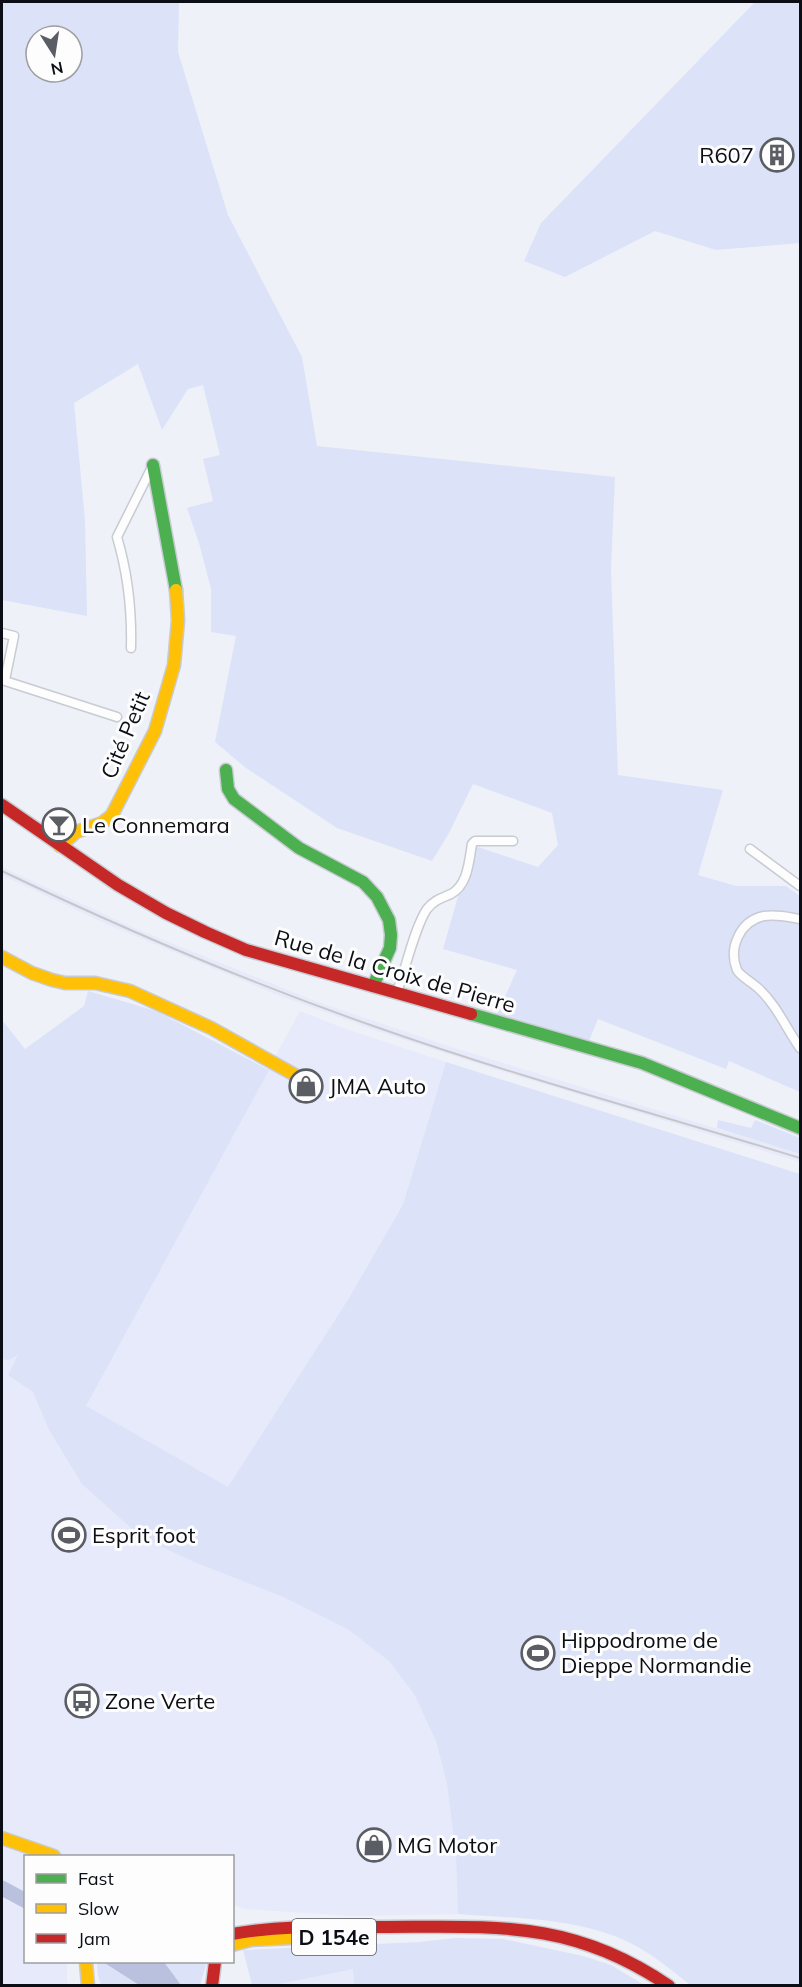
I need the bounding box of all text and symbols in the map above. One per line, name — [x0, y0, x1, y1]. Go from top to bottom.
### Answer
north arrow — [24, 24, 84, 84]
text: N — [49, 58, 65, 80]
building icon: R607 — [759, 137, 795, 173]
place label: R607 — [699, 141, 754, 169]
street label: Cité Petit — [94, 687, 156, 783]
bar icon: Le Connemara — [41, 807, 77, 843]
place label: Le Connemara — [82, 811, 230, 839]
street label: Rue de la Croix de Pierre — [271, 923, 519, 1019]
shop icon: JMA Auto — [288, 1068, 324, 1104]
place label: JMA Auto — [329, 1072, 426, 1100]
sports icon: Esprit foot — [51, 1517, 87, 1553]
place label: Esprit foot — [92, 1521, 196, 1549]
place label: Hippodrome de Dieppe Normandie — [561, 1626, 752, 1679]
sports icon: Hippodrome de Dieppe Normandie — [520, 1635, 556, 1671]
bus stop icon: Zone Verte — [64, 1683, 100, 1719]
place label: Zone Verte — [105, 1687, 215, 1715]
shop icon: MG Motor — [356, 1827, 392, 1863]
place label: MG Motor — [397, 1831, 497, 1859]
legend — [24, 1855, 234, 1963]
text: Fast — [78, 1867, 114, 1890]
text: Slow — [78, 1897, 120, 1920]
road number: D 154e — [292, 1919, 376, 1955]
text: Jam — [78, 1927, 111, 1950]

